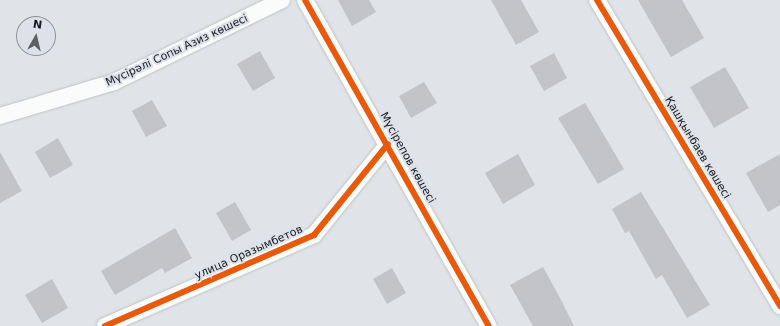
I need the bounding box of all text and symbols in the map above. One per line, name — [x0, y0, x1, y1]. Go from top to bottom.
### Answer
street label: Мүсірәлі Сопы Азиз көшесі — [104, 12, 250, 90]
north arrow — [16, 16, 56, 56]
text: N — [32, 18, 43, 32]
street label: Қашқынбаев көшесі — [661, 95, 733, 201]
street label: Мүсірепов көшесі — [376, 110, 438, 206]
street label: улица Оразымбетов — [193, 223, 305, 283]

